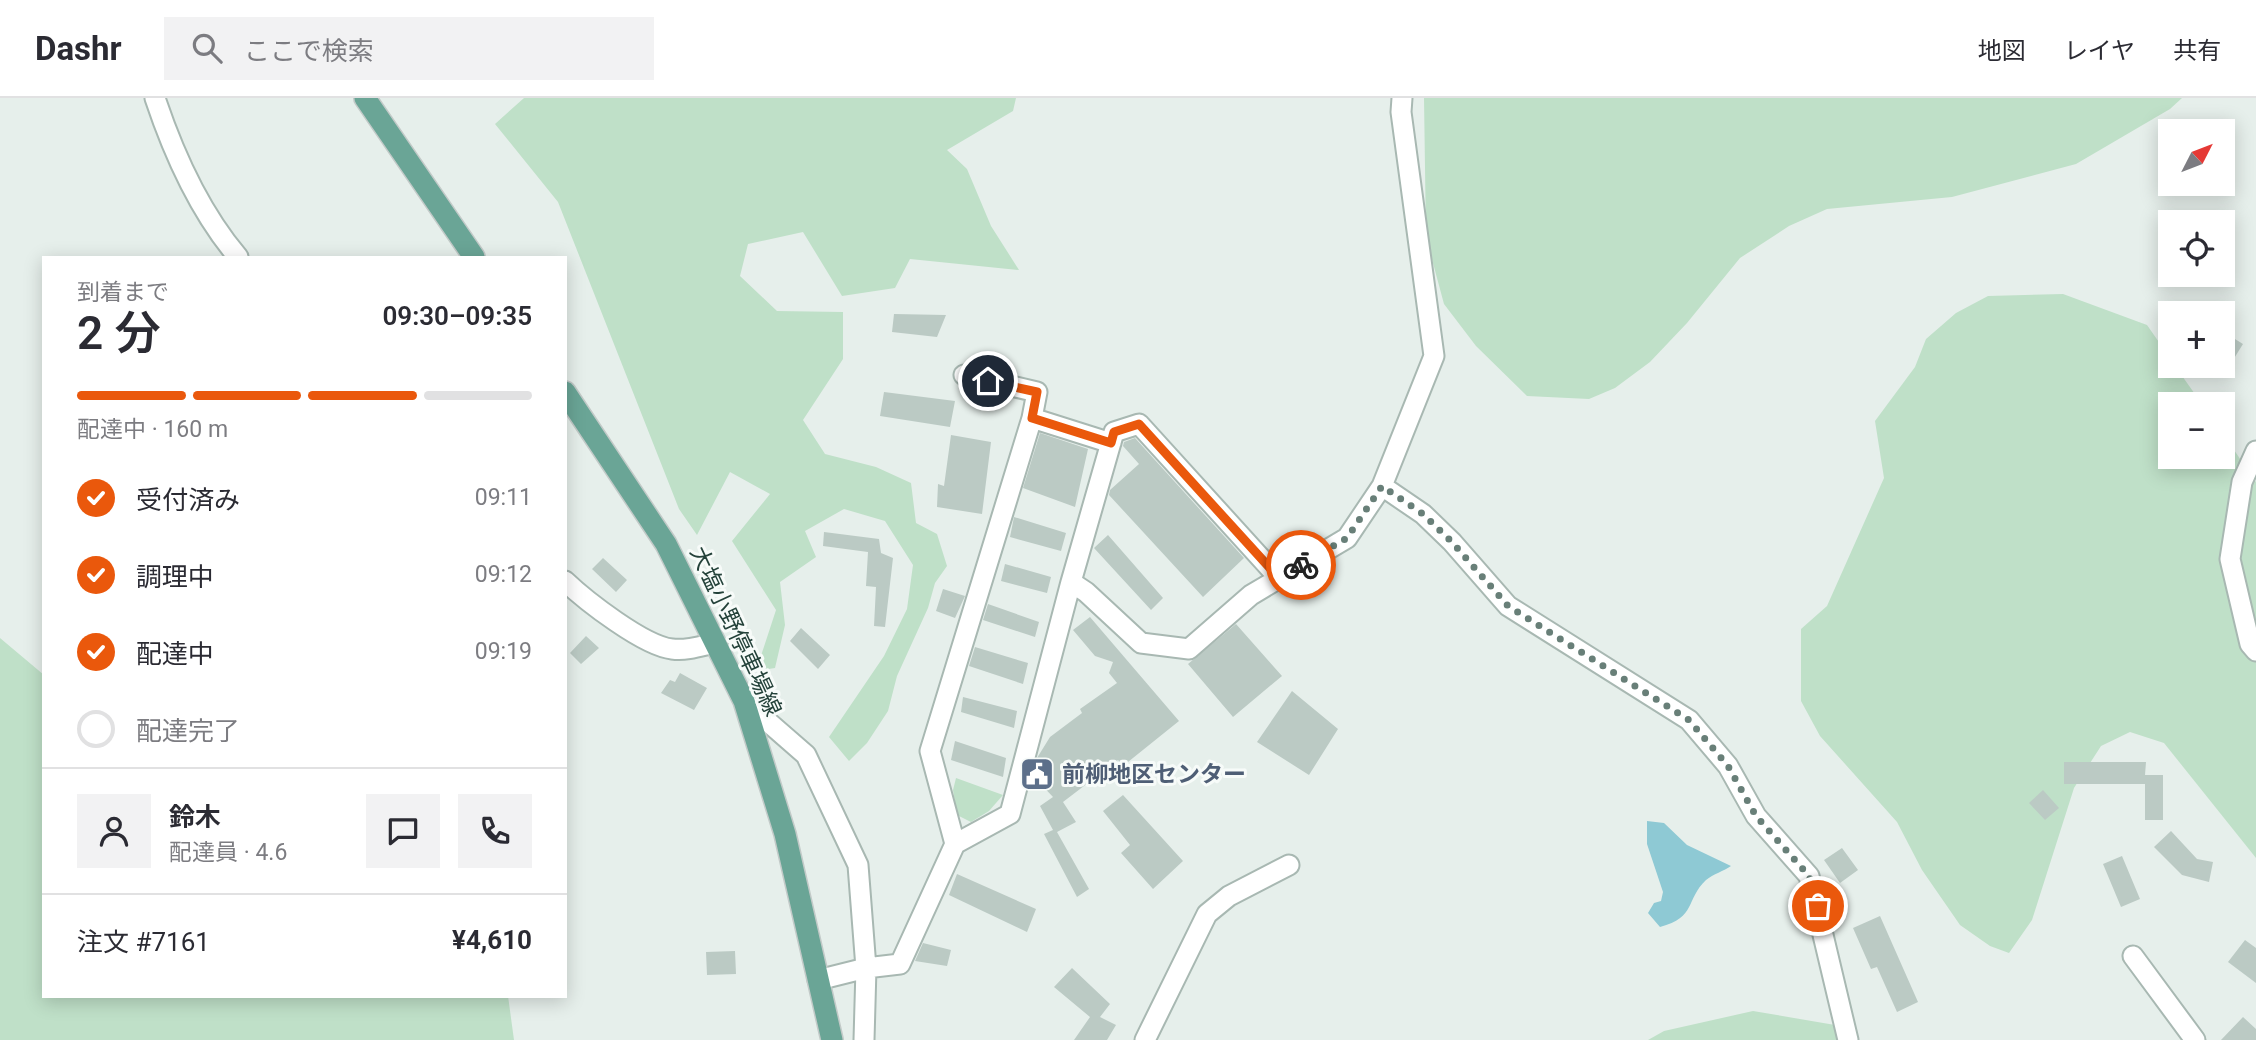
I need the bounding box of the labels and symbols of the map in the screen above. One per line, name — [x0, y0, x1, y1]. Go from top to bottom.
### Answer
north arrow — [2158, 119, 2235, 196]
pin — [958, 351, 1018, 411]
courier — [1266, 530, 1336, 600]
street label: 大塩小野停車場線 — [684, 542, 787, 720]
public building icon: 前柳地区センター — [1018, 755, 1056, 793]
place label: 前柳地区センター — [1062, 761, 1246, 788]
pin — [1788, 876, 1848, 936]

